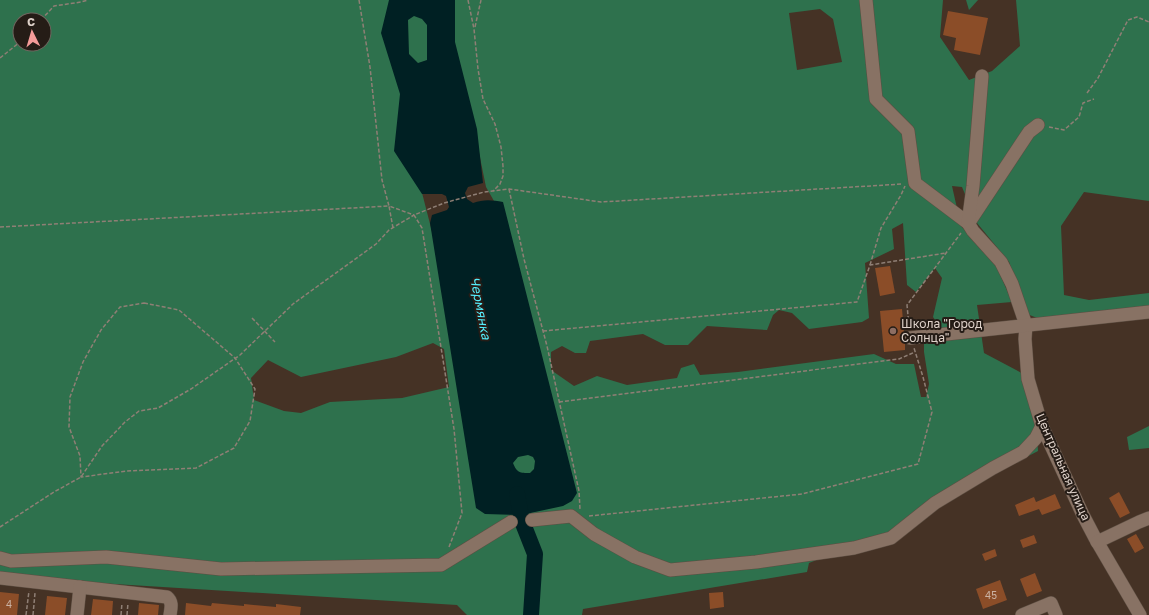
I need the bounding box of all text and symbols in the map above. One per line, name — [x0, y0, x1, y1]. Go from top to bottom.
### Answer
north arrow — [12, 12, 52, 52]
text: С — [27, 15, 36, 28]
water label: Чермянка — [467, 275, 495, 341]
place label: Школа "Город Cолнца" — [901, 316, 982, 345]
marker: Школа "Город Cолнца" — [888, 326, 898, 336]
street label: Центральная улица — [1033, 411, 1094, 523]
house number: 45 — [985, 589, 997, 601]
house number: 4 — [6, 598, 12, 610]

